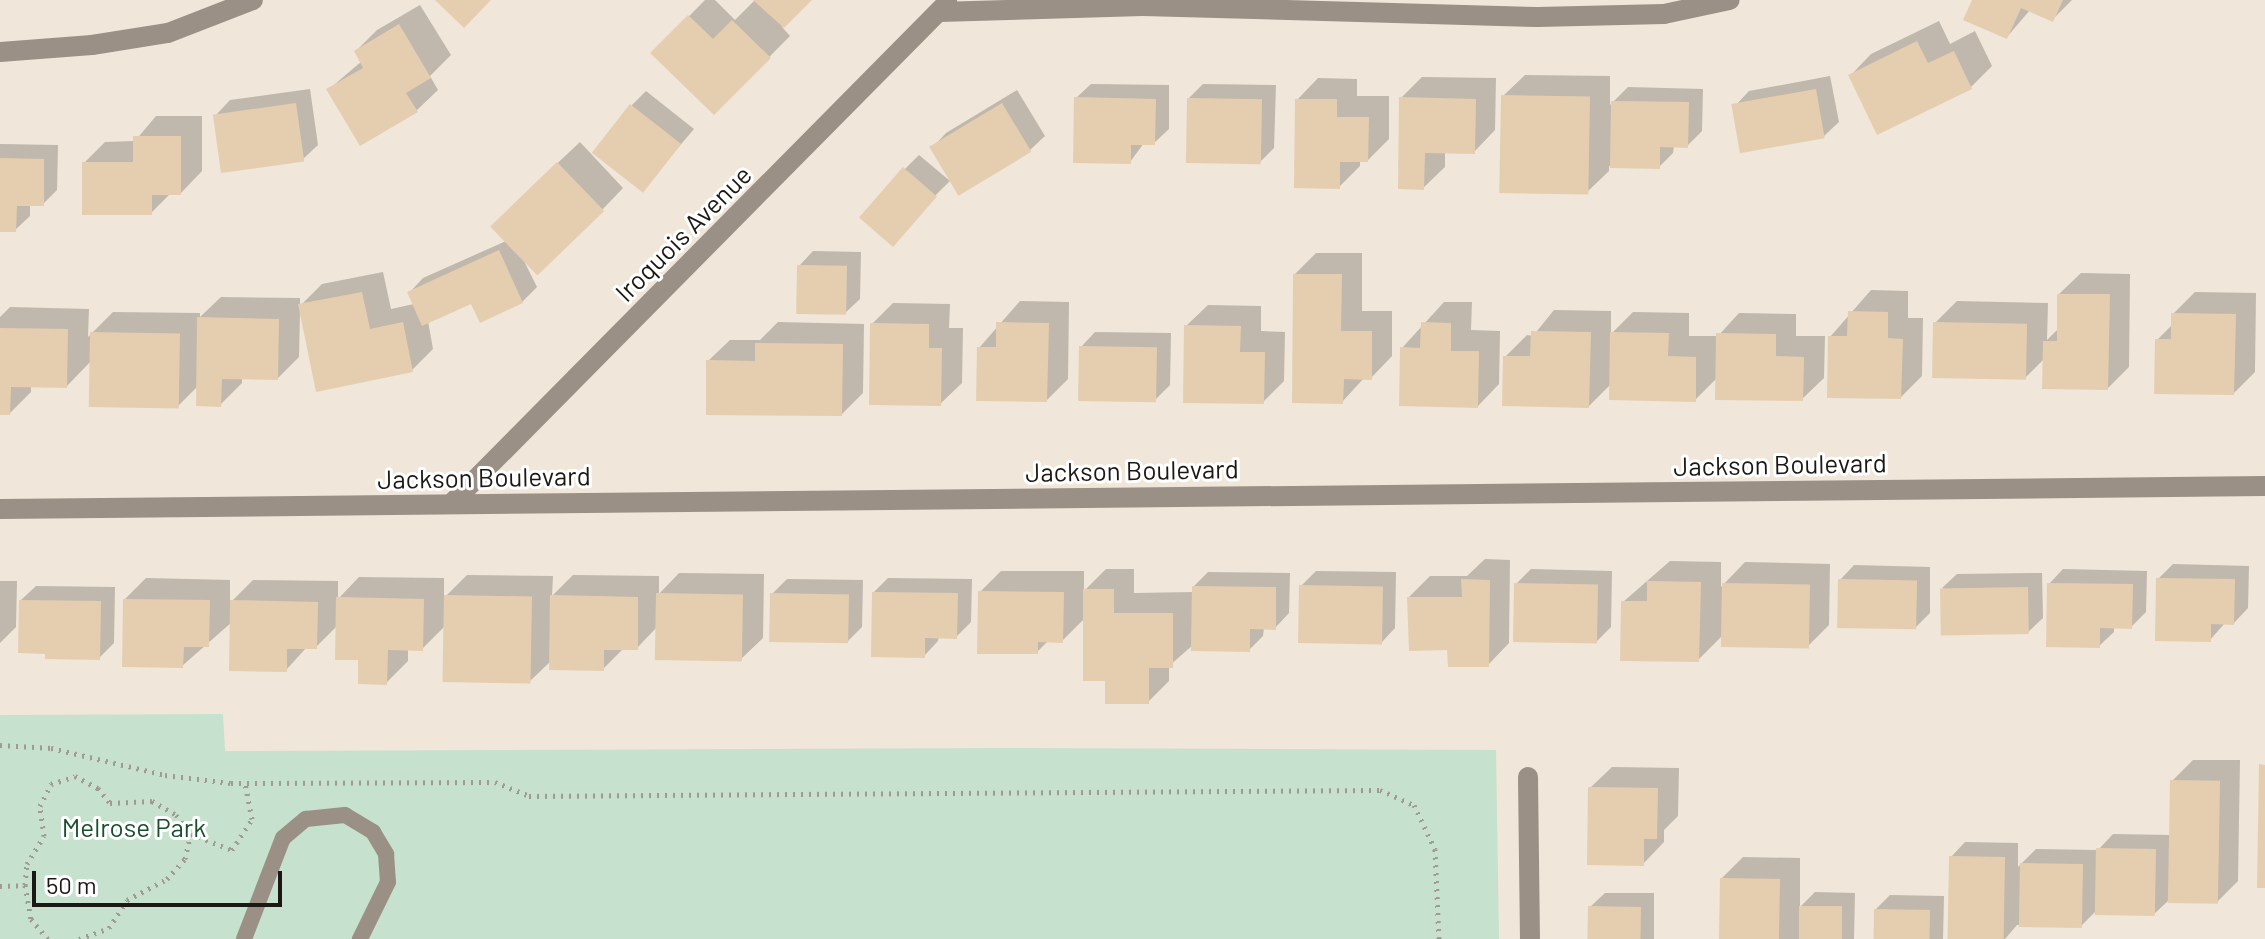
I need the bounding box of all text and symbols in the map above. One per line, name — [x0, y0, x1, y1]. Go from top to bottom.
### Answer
street label: Iroquois Avenue — [608, 158, 758, 308]
street label: Jackson Boulevard — [1673, 447, 1887, 481]
street label: Jackson Boulevard — [1025, 453, 1239, 487]
street label: Jackson Boulevard — [377, 460, 591, 494]
park label: Melrose Park — [62, 811, 206, 843]
scale bar — [36, 855, 286, 905]
text: 50 m — [46, 870, 97, 899]

